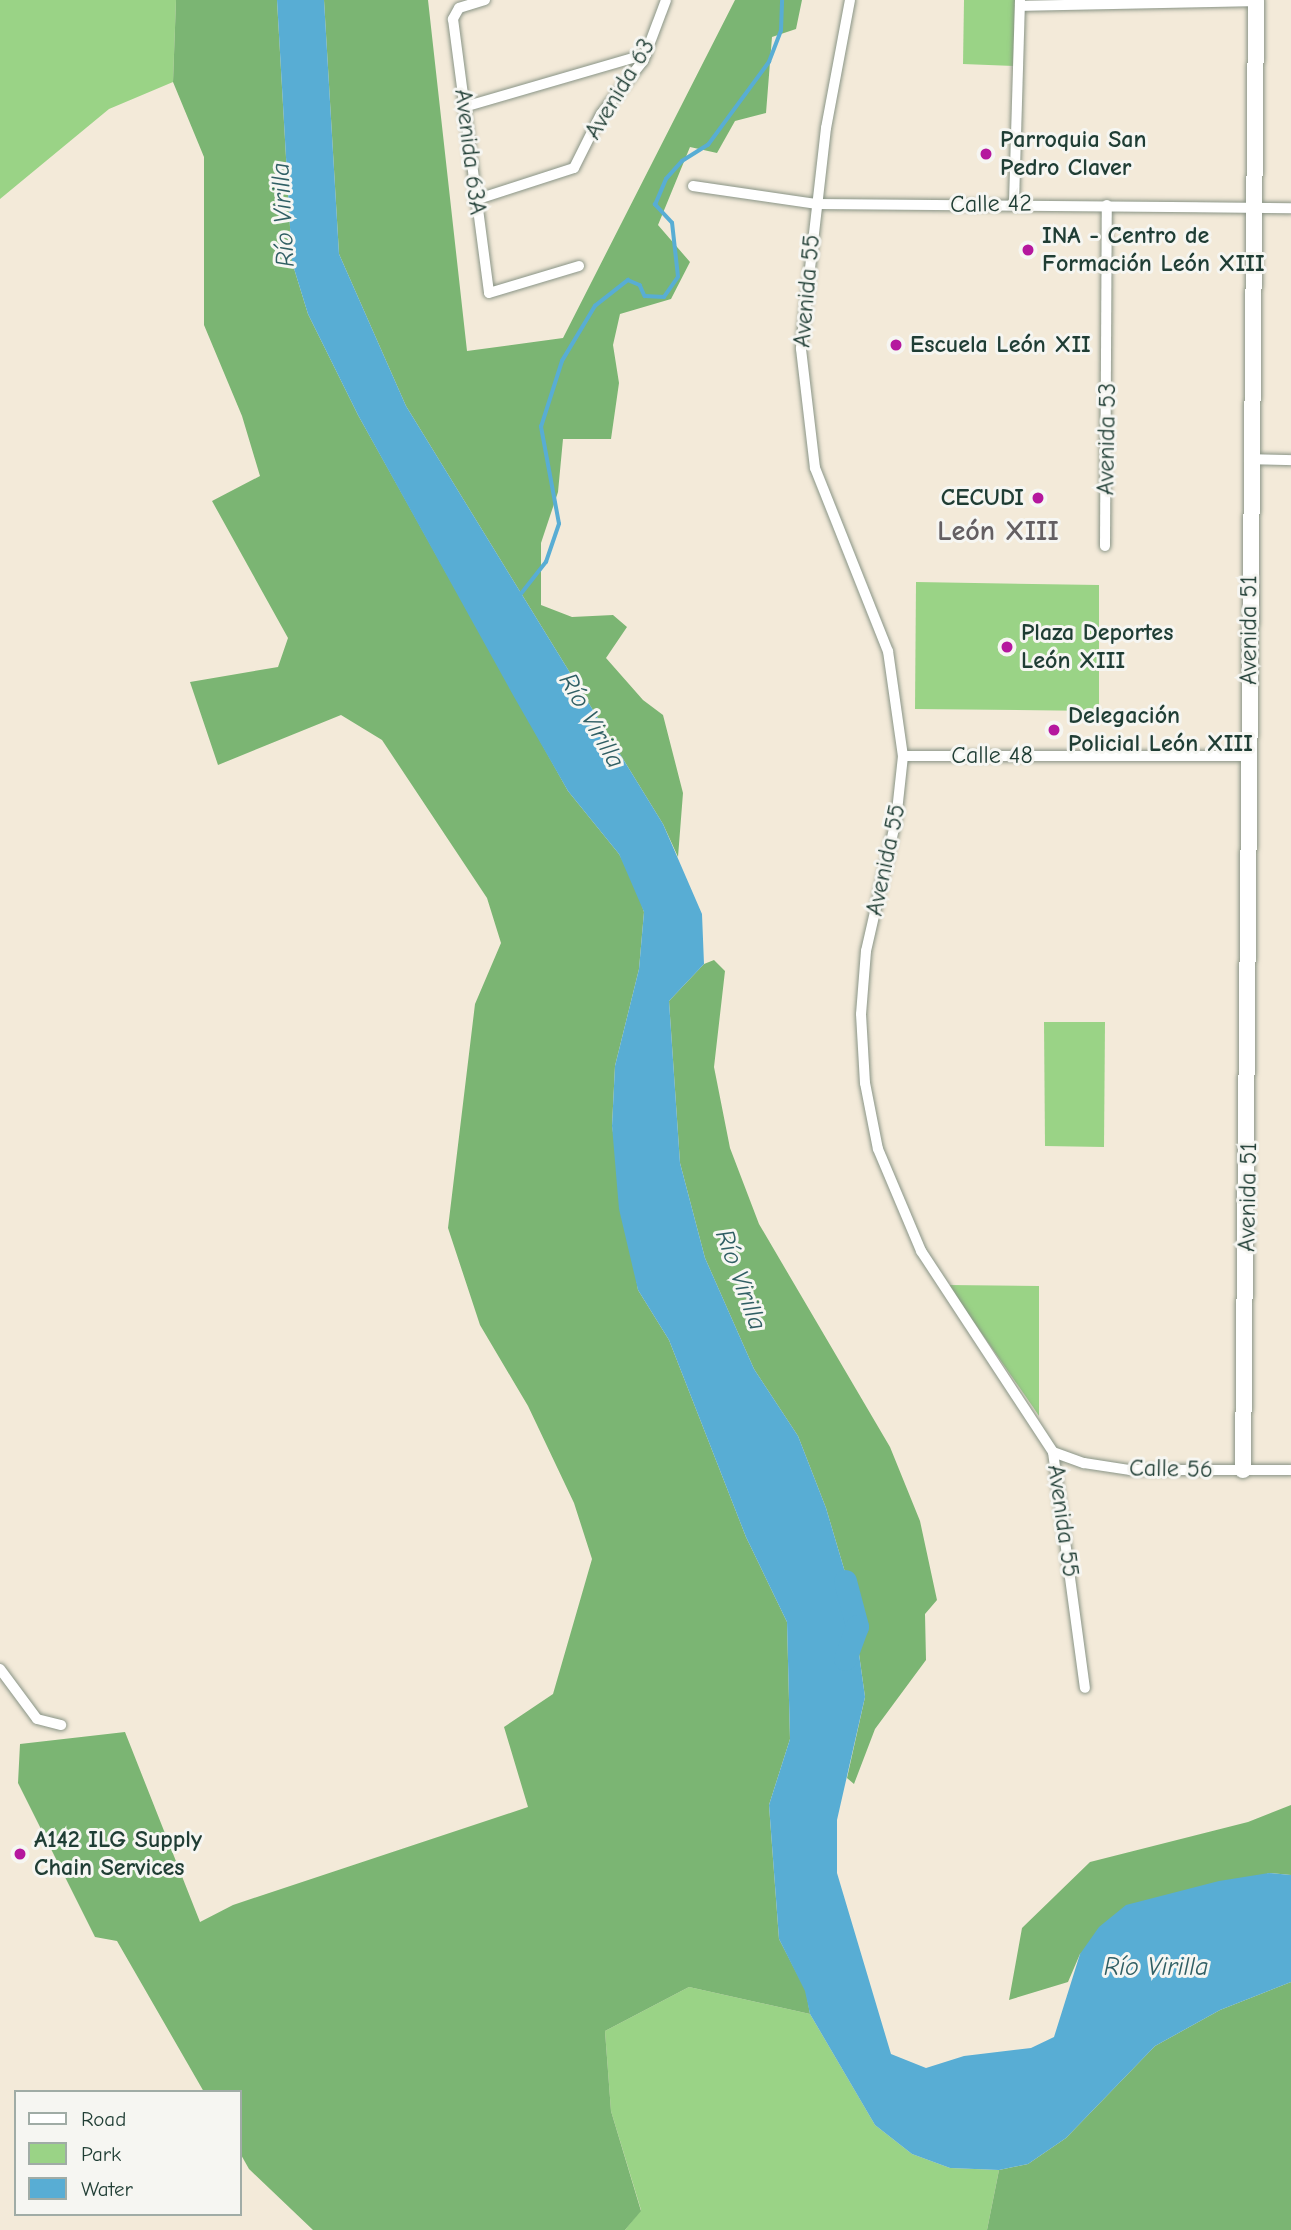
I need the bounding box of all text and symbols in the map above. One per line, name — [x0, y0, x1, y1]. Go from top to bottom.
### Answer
street label: Avenida 63 — [579, 33, 661, 145]
street label: Avenida 63A — [448, 87, 492, 217]
place label: Parroquia San Pedro Claver — [1000, 126, 1146, 182]
marker: Parroquia San Pedro Claver — [978, 146, 994, 162]
water label: Río Virilla — [266, 162, 302, 268]
street label: Calle 42 — [950, 189, 1032, 219]
place label: INA - Centro de Formación León XIII — [1042, 222, 1265, 278]
street label: Avenida 55 — [788, 233, 826, 349]
marker: INA - Centro de Formación León XIII — [1020, 242, 1036, 258]
place label: Escuela León XII — [910, 331, 1091, 359]
marker: Escuela León XII — [888, 337, 904, 353]
street label: Avenida 53 — [1092, 383, 1122, 495]
place label: CECUDI — [941, 484, 1024, 512]
marker: CECUDI — [1030, 490, 1046, 506]
district label: León XIII — [937, 514, 1059, 548]
street label: Avenida 51 — [1235, 575, 1263, 685]
place label: Plaza Deportes León XIII — [1021, 619, 1173, 675]
marker: Plaza Deportes León XIII — [999, 639, 1015, 655]
water label: Río Virilla — [551, 668, 631, 774]
place label: Delegación Policial León XIII — [1068, 702, 1253, 758]
marker: Delegación Policial León XIII — [1046, 722, 1062, 738]
street label: Calle 48 — [951, 742, 1033, 770]
street label: Avenida 55 — [860, 802, 912, 918]
street label: Avenida 51 — [1233, 1142, 1263, 1252]
water label: Río Virilla — [707, 1226, 773, 1334]
street label: Calle 56 — [1129, 1454, 1213, 1484]
street label: Avenida 55 — [1041, 1463, 1085, 1579]
place label: A142 ILG Supply Chain Services — [34, 1826, 202, 1882]
marker: A142 ILG Supply Chain Services — [12, 1846, 28, 1862]
water label: Río Virilla — [1104, 1952, 1208, 1984]
legend — [14, 2090, 242, 2216]
text: Road — [81, 2107, 126, 2131]
text: Park — [81, 2142, 121, 2166]
text: Water — [81, 2177, 133, 2201]

